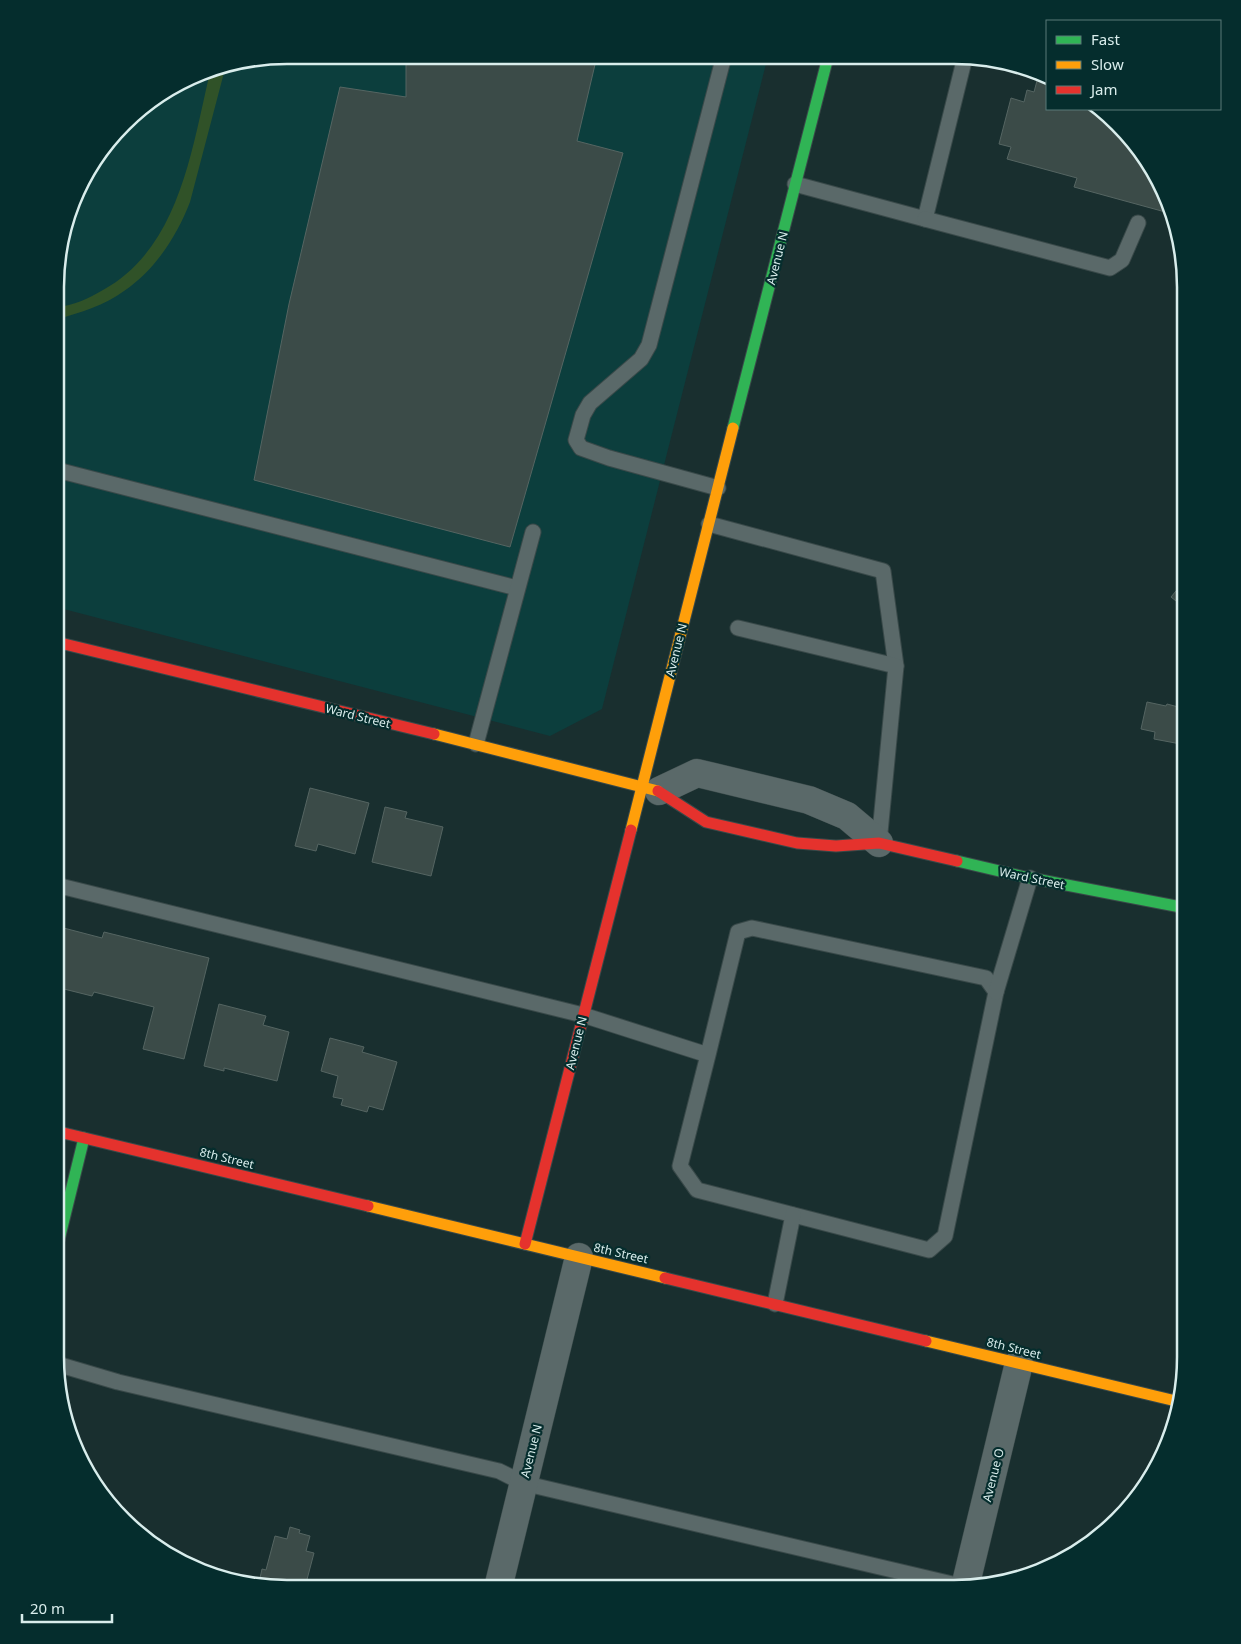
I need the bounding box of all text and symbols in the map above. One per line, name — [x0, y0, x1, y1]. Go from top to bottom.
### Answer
legend — [1046, 20, 1221, 110]
text: Fast — [1091, 29, 1120, 49]
text: Slow — [1091, 54, 1124, 74]
text: Jam — [1089, 79, 1118, 99]
street label: Avenue N — [762, 230, 792, 286]
street label: Avenue N — [661, 622, 691, 678]
street label: Ward Street — [324, 700, 393, 732]
street label: Ward Street — [998, 863, 1067, 893]
street label: Avenue N — [561, 1015, 591, 1071]
street label: 8th Street — [198, 1143, 256, 1173]
street label: 8th Street — [592, 1239, 650, 1268]
street label: 8th Street — [985, 1333, 1043, 1363]
street label: Avenue N — [516, 1423, 546, 1479]
street label: Avenue O — [978, 1446, 1008, 1504]
scale bar — [22, 1592, 112, 1624]
text: 20 m — [30, 1598, 65, 1618]

